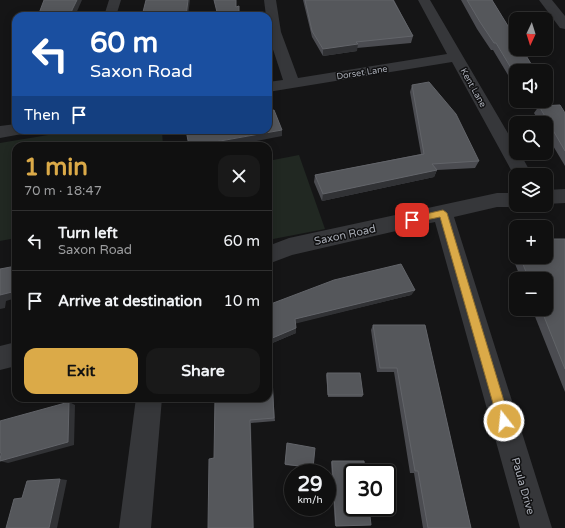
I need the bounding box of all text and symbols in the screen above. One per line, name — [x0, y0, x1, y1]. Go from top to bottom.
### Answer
north arrow — [509, 12, 553, 56]
map controls — [509, 12, 553, 316]
text: 60 m — [90, 26, 158, 60]
icon: left — [24, 28, 76, 80]
text: Saxon Road — [90, 60, 193, 82]
street label: Dorset Lane — [336, 64, 388, 82]
button: sound — [509, 64, 553, 108]
street label: Kent Lane — [458, 66, 488, 110]
icon: arrive — [68, 104, 90, 126]
text: Then — [24, 106, 60, 124]
button: search — [509, 116, 553, 160]
text: 1 min — [24, 153, 88, 182]
button: close — [218, 155, 260, 197]
button: layers — [509, 168, 553, 212]
text: 70 m · 18:47 — [24, 183, 102, 199]
pin — [395, 203, 429, 237]
icon: arrive — [401, 209, 423, 231]
button: + — [509, 220, 553, 264]
street label: Saxon Road — [313, 222, 377, 248]
text: Turn left — [58, 224, 118, 242]
icon: left — [24, 230, 46, 252]
text: 60 m — [223, 232, 260, 250]
text: Saxon Road — [58, 242, 132, 258]
button: − — [509, 272, 553, 316]
icon: arrive — [24, 290, 46, 312]
text: Arrive at destination — [58, 292, 202, 310]
text: 10 m — [223, 292, 260, 310]
button: Exit — [24, 348, 138, 394]
button: Share — [146, 348, 260, 394]
position arrow — [483, 400, 525, 442]
street label: Paula Drive — [509, 456, 537, 516]
speed limit sign: 30 — [344, 464, 396, 516]
text: 29 — [297, 473, 323, 497]
text: km/h — [297, 494, 323, 506]

